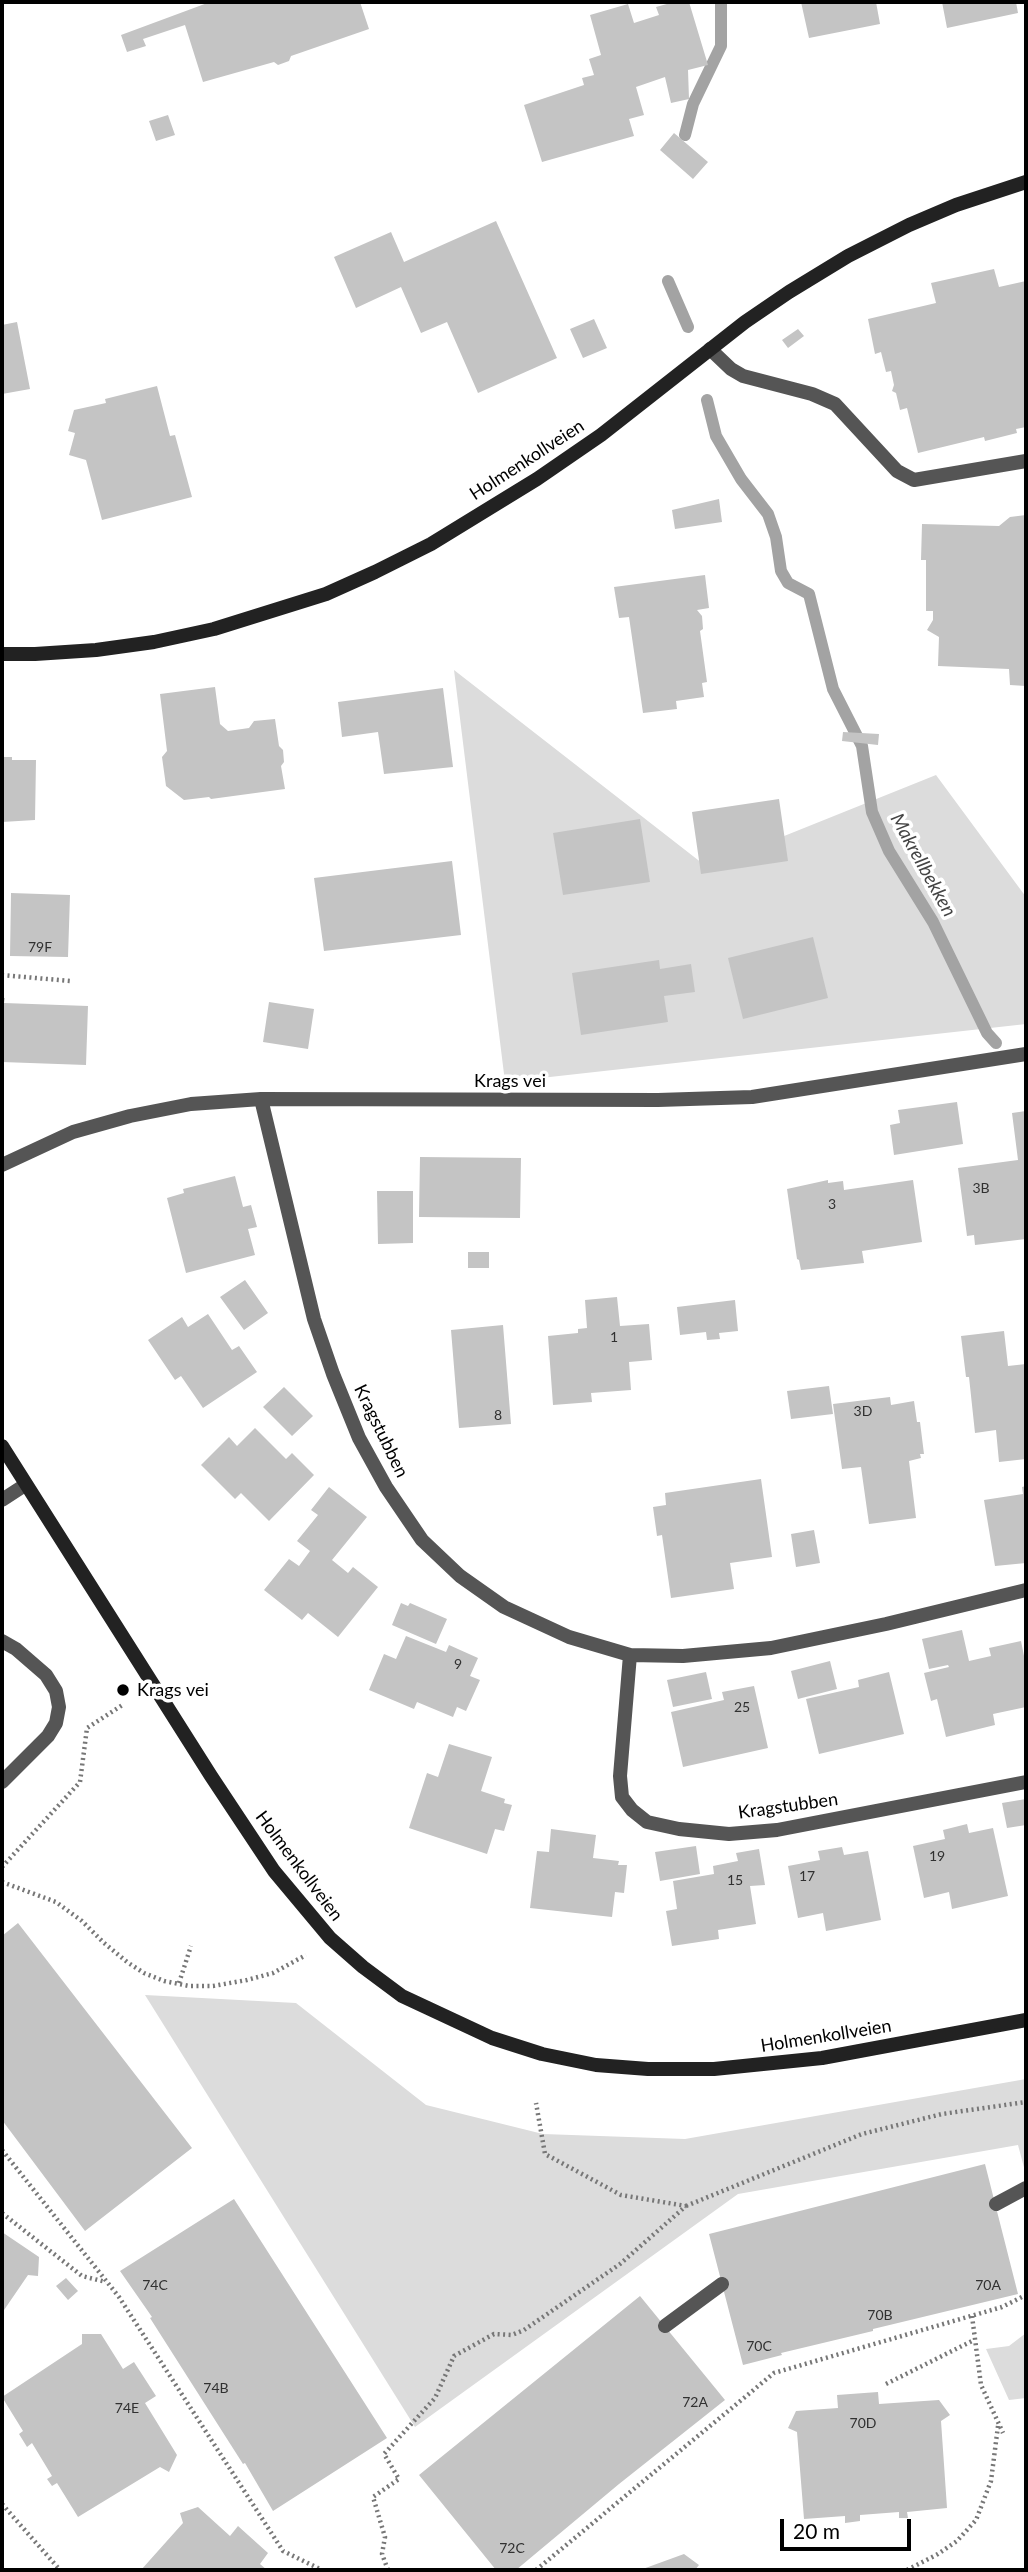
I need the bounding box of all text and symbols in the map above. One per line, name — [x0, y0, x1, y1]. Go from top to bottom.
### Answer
street label: Holmenkollveien — [466, 415, 588, 505]
water label: Makrellbekken — [885, 809, 961, 921]
house number: 79F — [28, 939, 52, 955]
street label: Krags vei — [474, 1070, 546, 1092]
house number: 3B — [972, 1180, 990, 1196]
house number: 3 — [828, 1196, 836, 1212]
house number: 1 — [610, 1329, 618, 1345]
street label: Kragstubben — [349, 1381, 413, 1481]
house number: 3D — [854, 1403, 872, 1419]
house number: 8 — [494, 1407, 502, 1423]
house number: 9 — [454, 1656, 462, 1672]
place label: Krags vei — [137, 1679, 209, 1701]
marker: Krags vei — [115, 1682, 131, 1698]
house number: 25 — [734, 1699, 750, 1715]
street label: Kragstubben — [737, 1788, 839, 1824]
street label: Holmenkollveien — [251, 1807, 347, 1925]
house number: 19 — [929, 1848, 945, 1864]
house number: 17 — [799, 1868, 815, 1884]
house number: 15 — [727, 1872, 743, 1888]
street label: Holmenkollveien — [759, 2015, 893, 2057]
house number: 74C — [142, 2277, 168, 2293]
house number: 70A — [975, 2277, 1001, 2293]
house number: 70B — [867, 2307, 893, 2323]
house number: 70C — [746, 2338, 772, 2354]
house number: 74B — [203, 2380, 229, 2396]
house number: 72A — [682, 2394, 708, 2410]
house number: 74E — [115, 2400, 139, 2416]
house number: 70D — [850, 2415, 876, 2431]
scale bar — [783, 2506, 914, 2550]
text: 20 m — [793, 2518, 840, 2543]
house number: 72C — [499, 2540, 525, 2556]

